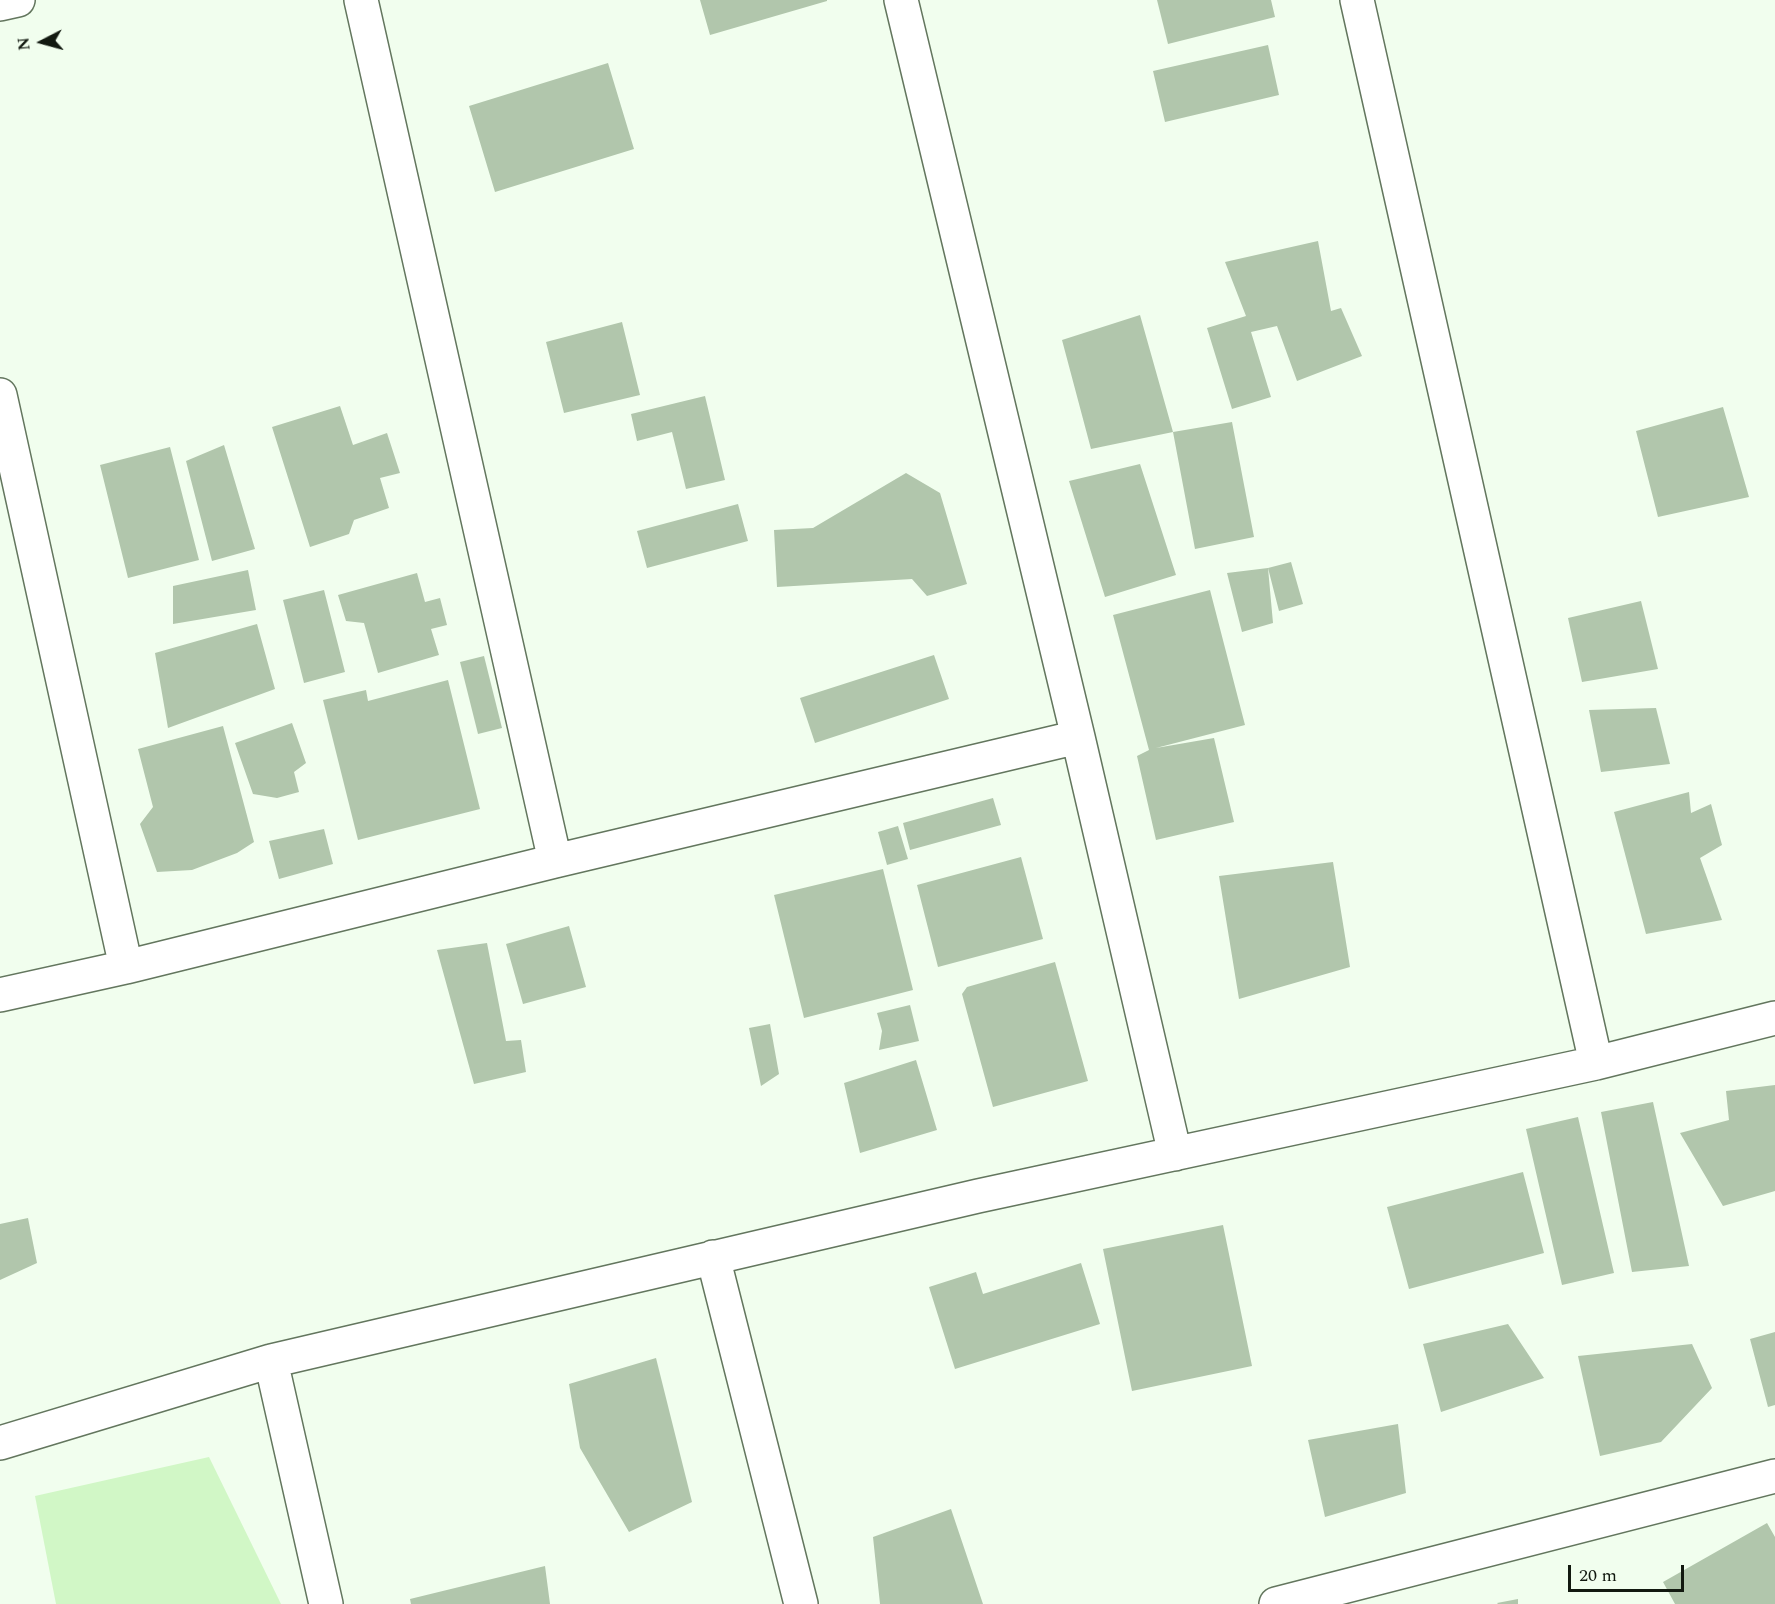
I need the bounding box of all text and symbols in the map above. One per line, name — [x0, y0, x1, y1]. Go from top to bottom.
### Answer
north arrow — [12, 12, 72, 72]
text: N — [11, 36, 37, 52]
scale bar — [1571, 1553, 1686, 1591]
text: 20 m — [1579, 1562, 1617, 1589]

